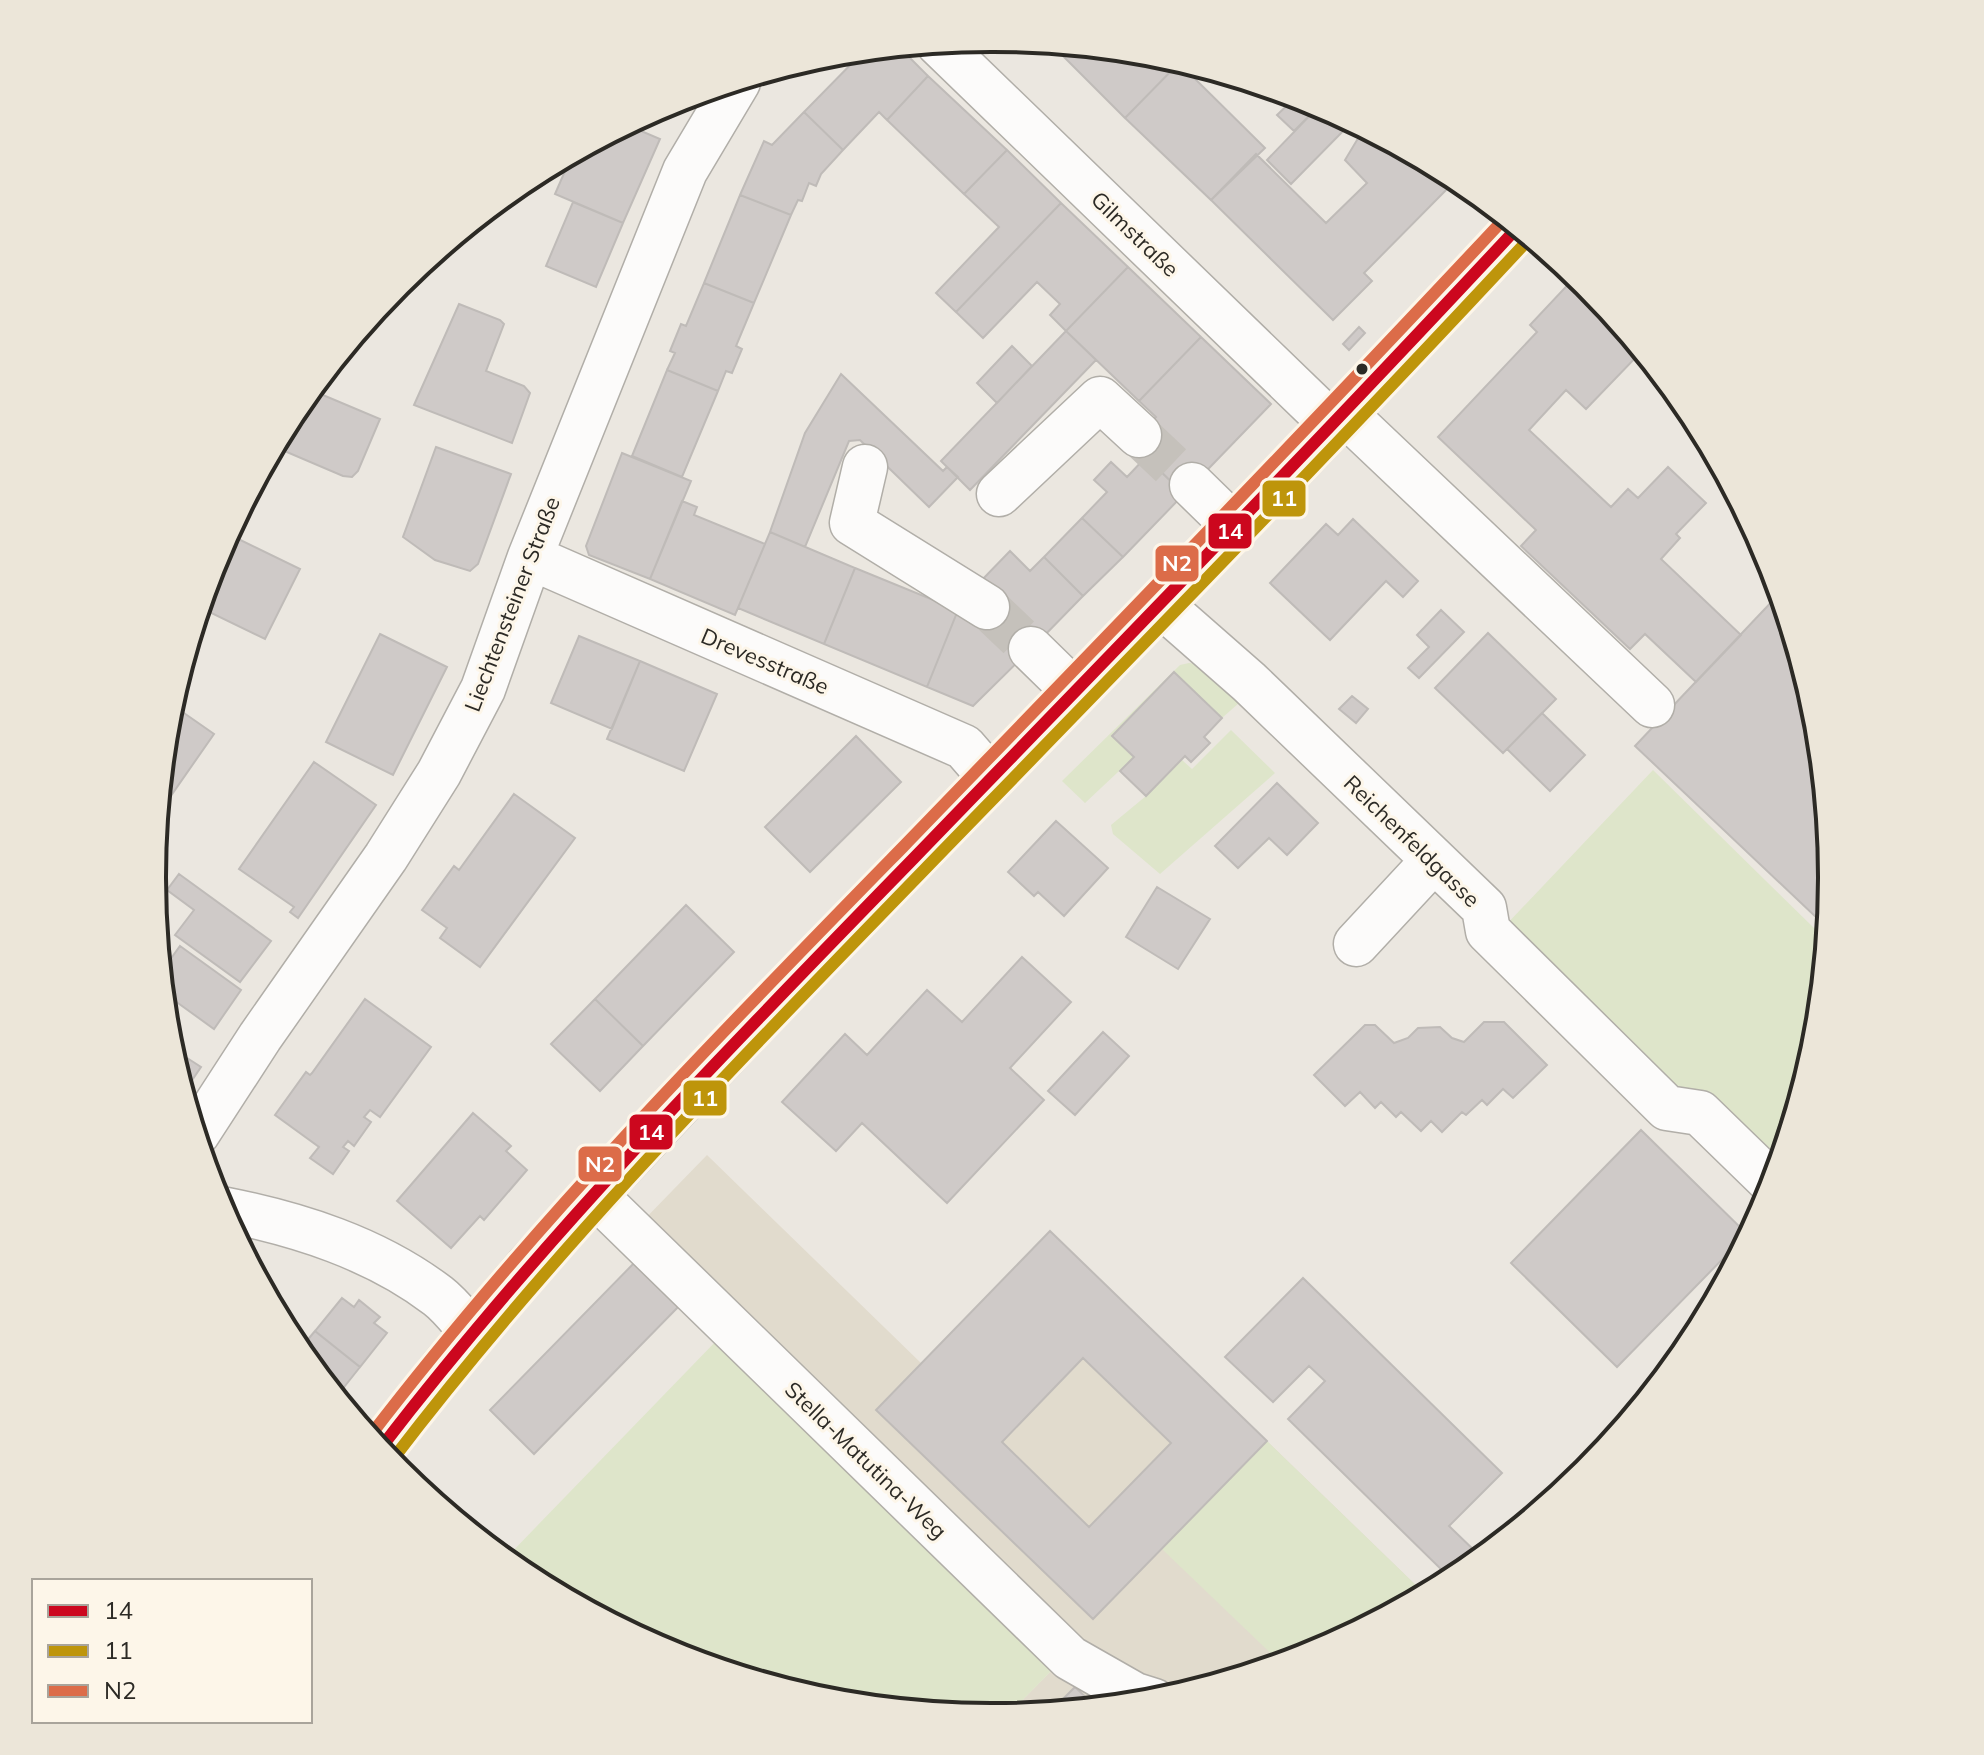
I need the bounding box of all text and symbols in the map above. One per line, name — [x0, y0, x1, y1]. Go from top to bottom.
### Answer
street label: Gilmstraße — [1085, 185, 1185, 283]
unlabelled marker — [1354, 361, 1370, 377]
line badge: 11 — [1261, 479, 1307, 518]
text: 11 — [1271, 484, 1297, 512]
street label: Liechtensteiner Straße — [458, 493, 566, 715]
line badge: 14 — [1207, 512, 1253, 550]
text: 14 — [1217, 517, 1243, 545]
line badge: N2 — [1154, 544, 1200, 583]
text: N2 — [1162, 549, 1192, 577]
street label: Drevesstraße — [697, 622, 833, 700]
street label: Reichenfeldgasse — [1338, 769, 1486, 913]
line badge: 11 — [682, 1079, 728, 1117]
text: 11 — [692, 1084, 718, 1112]
line badge: 14 — [628, 1113, 674, 1151]
text: 14 — [638, 1118, 664, 1146]
line badge: N2 — [577, 1145, 623, 1183]
text: N2 — [585, 1150, 615, 1178]
street label: Stella-Matutina-Weg — [779, 1375, 953, 1545]
legend — [32, 1579, 312, 1723]
text: 14 — [104, 1595, 133, 1625]
text: 11 — [104, 1635, 133, 1665]
text: N2 — [104, 1675, 136, 1705]

